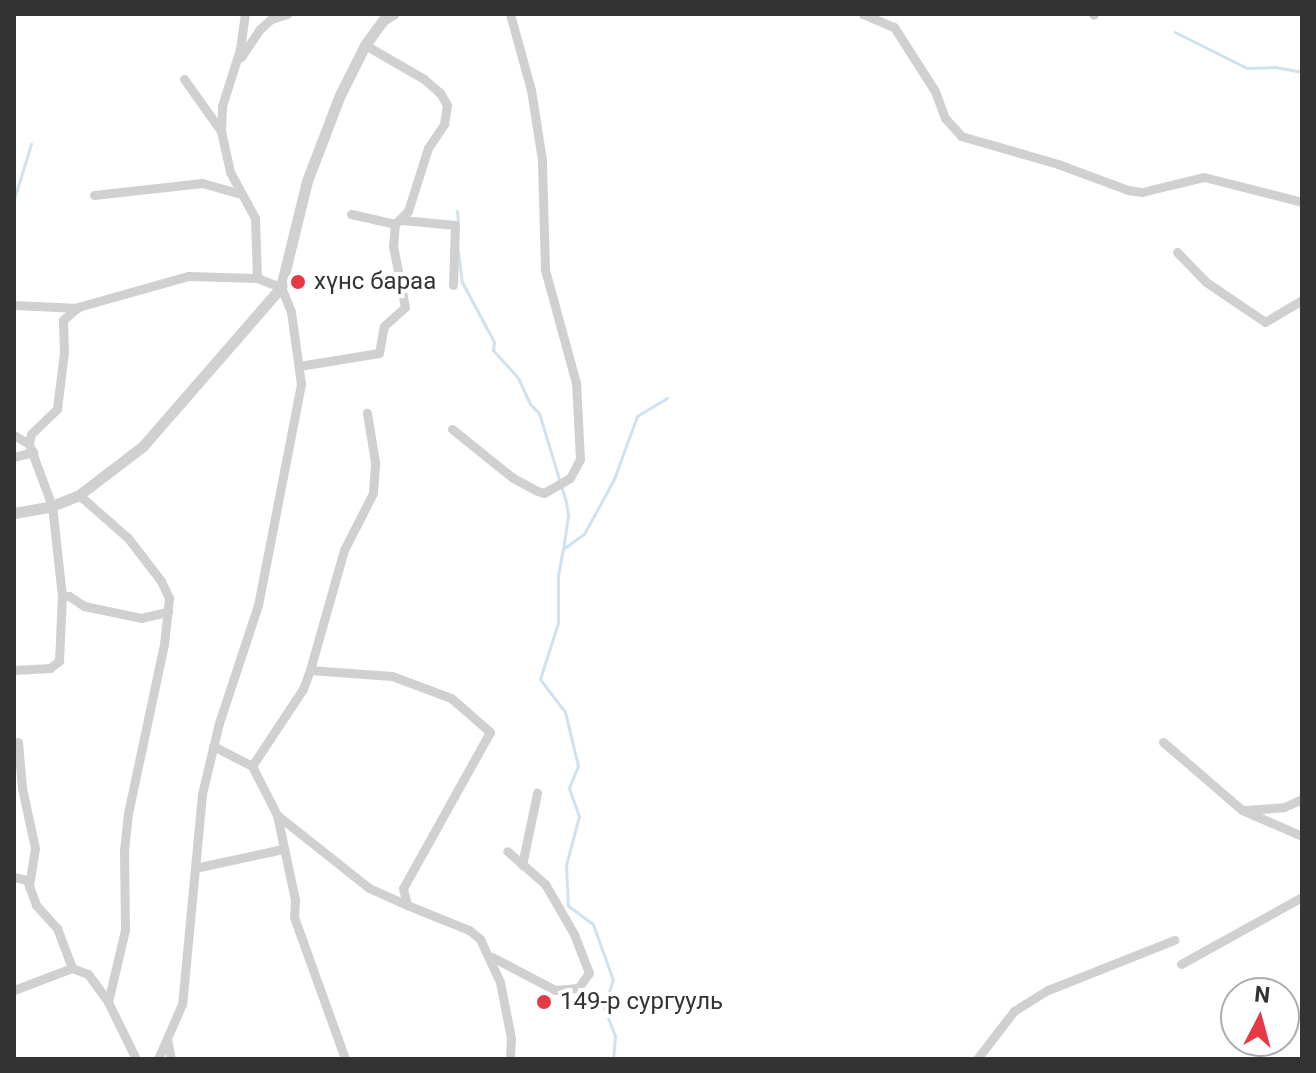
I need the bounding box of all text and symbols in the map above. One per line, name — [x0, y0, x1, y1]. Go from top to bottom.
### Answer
place label: хүнс бараа — [314, 268, 436, 296]
marker: хүнс бараа — [289, 273, 307, 291]
north arrow — [1220, 977, 1300, 1057]
text: N — [1253, 981, 1271, 1008]
place label: 149-р сургууль — [560, 988, 723, 1016]
marker: 149-р сургууль — [535, 993, 553, 1011]

